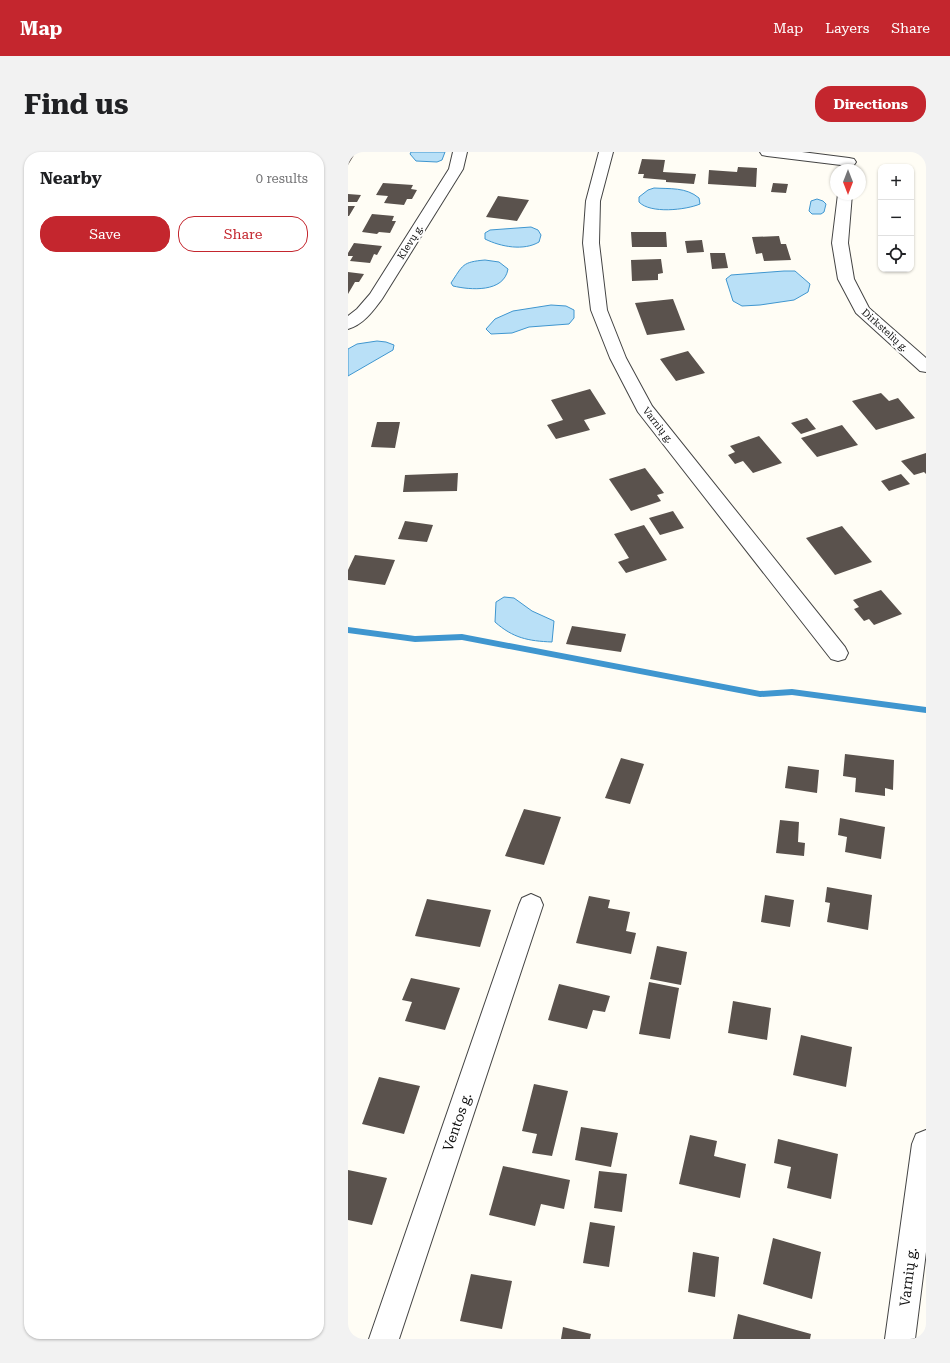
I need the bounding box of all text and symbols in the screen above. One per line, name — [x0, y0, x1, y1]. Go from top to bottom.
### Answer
text: Map — [20, 17, 62, 40]
text: Map — [773, 20, 803, 36]
text: Layers — [825, 20, 869, 36]
text: Share — [891, 20, 930, 36]
button: Directions — [815, 86, 926, 122]
text: Find us — [24, 88, 128, 121]
north arrow — [830, 164, 866, 200]
map controls — [878, 164, 914, 272]
button: + — [878, 164, 914, 200]
text: Nearby — [40, 168, 102, 188]
text: 0 results — [256, 171, 308, 186]
button: − — [878, 200, 914, 236]
button: Save — [40, 216, 170, 252]
button: Share — [178, 216, 308, 252]
street label: Klevų g. — [395, 223, 425, 261]
button: locate — [878, 236, 914, 272]
street label: Dirkstelių g. — [860, 306, 910, 354]
street label: Varnių g. — [641, 405, 675, 445]
street label: Ventos g. — [440, 1091, 474, 1153]
street label: Varnių g. — [896, 1247, 920, 1307]

